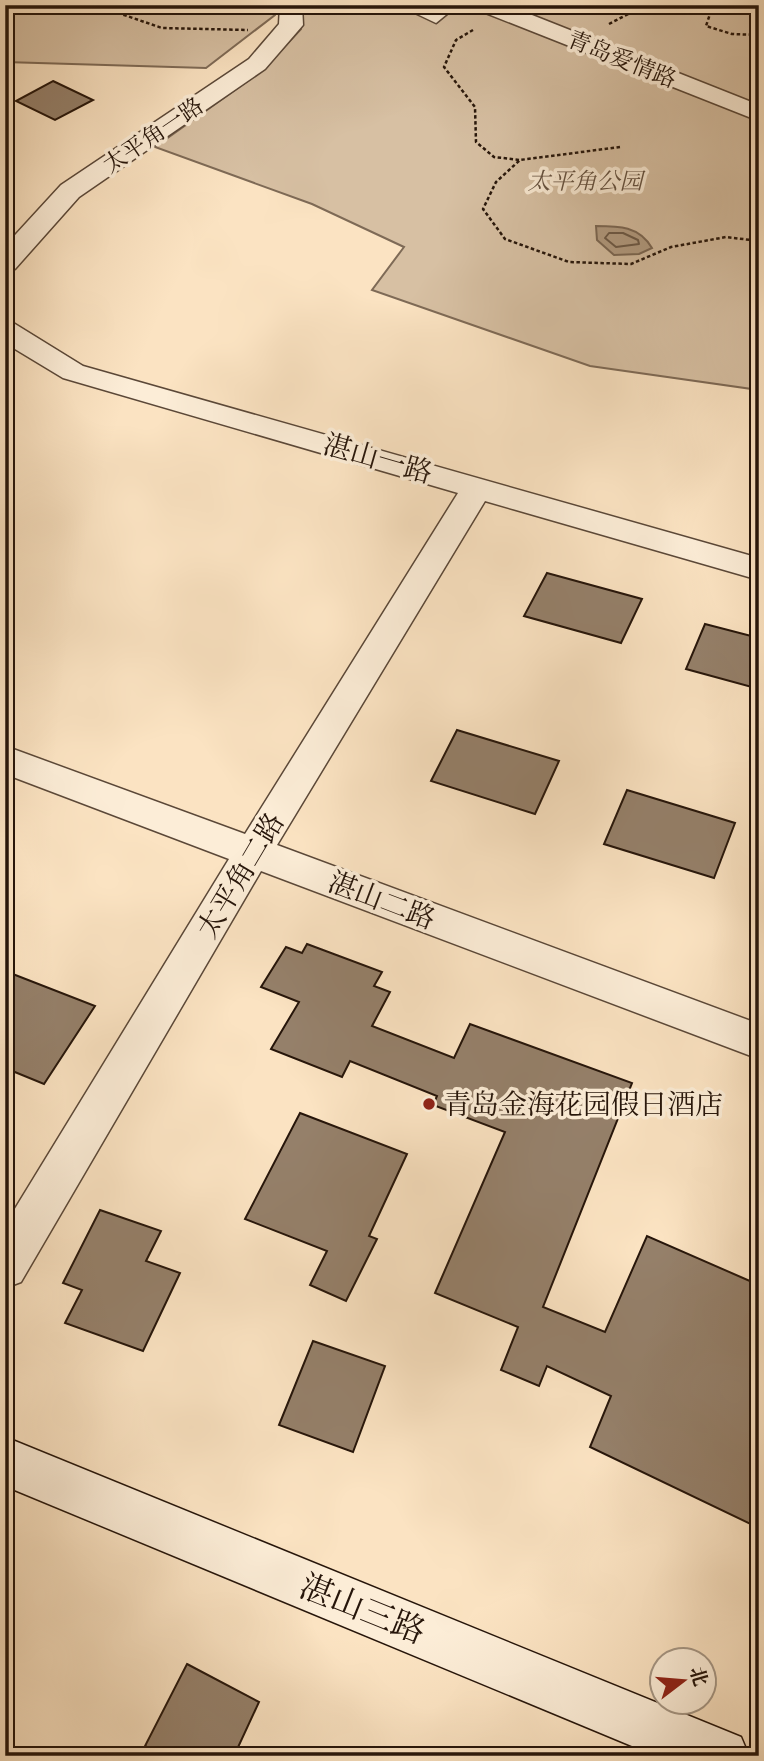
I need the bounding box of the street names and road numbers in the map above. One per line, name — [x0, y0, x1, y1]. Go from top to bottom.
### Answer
street label: 青岛爱情路 — [563, 25, 680, 94]
street label: 太平角一路 — [98, 92, 209, 180]
street label: 湛山一路 — [319, 427, 436, 492]
street label: 太平角二路 — [190, 807, 292, 945]
street label: 湛山二路 — [323, 865, 440, 938]
street label: 湛山三路 — [293, 1567, 431, 1654]

